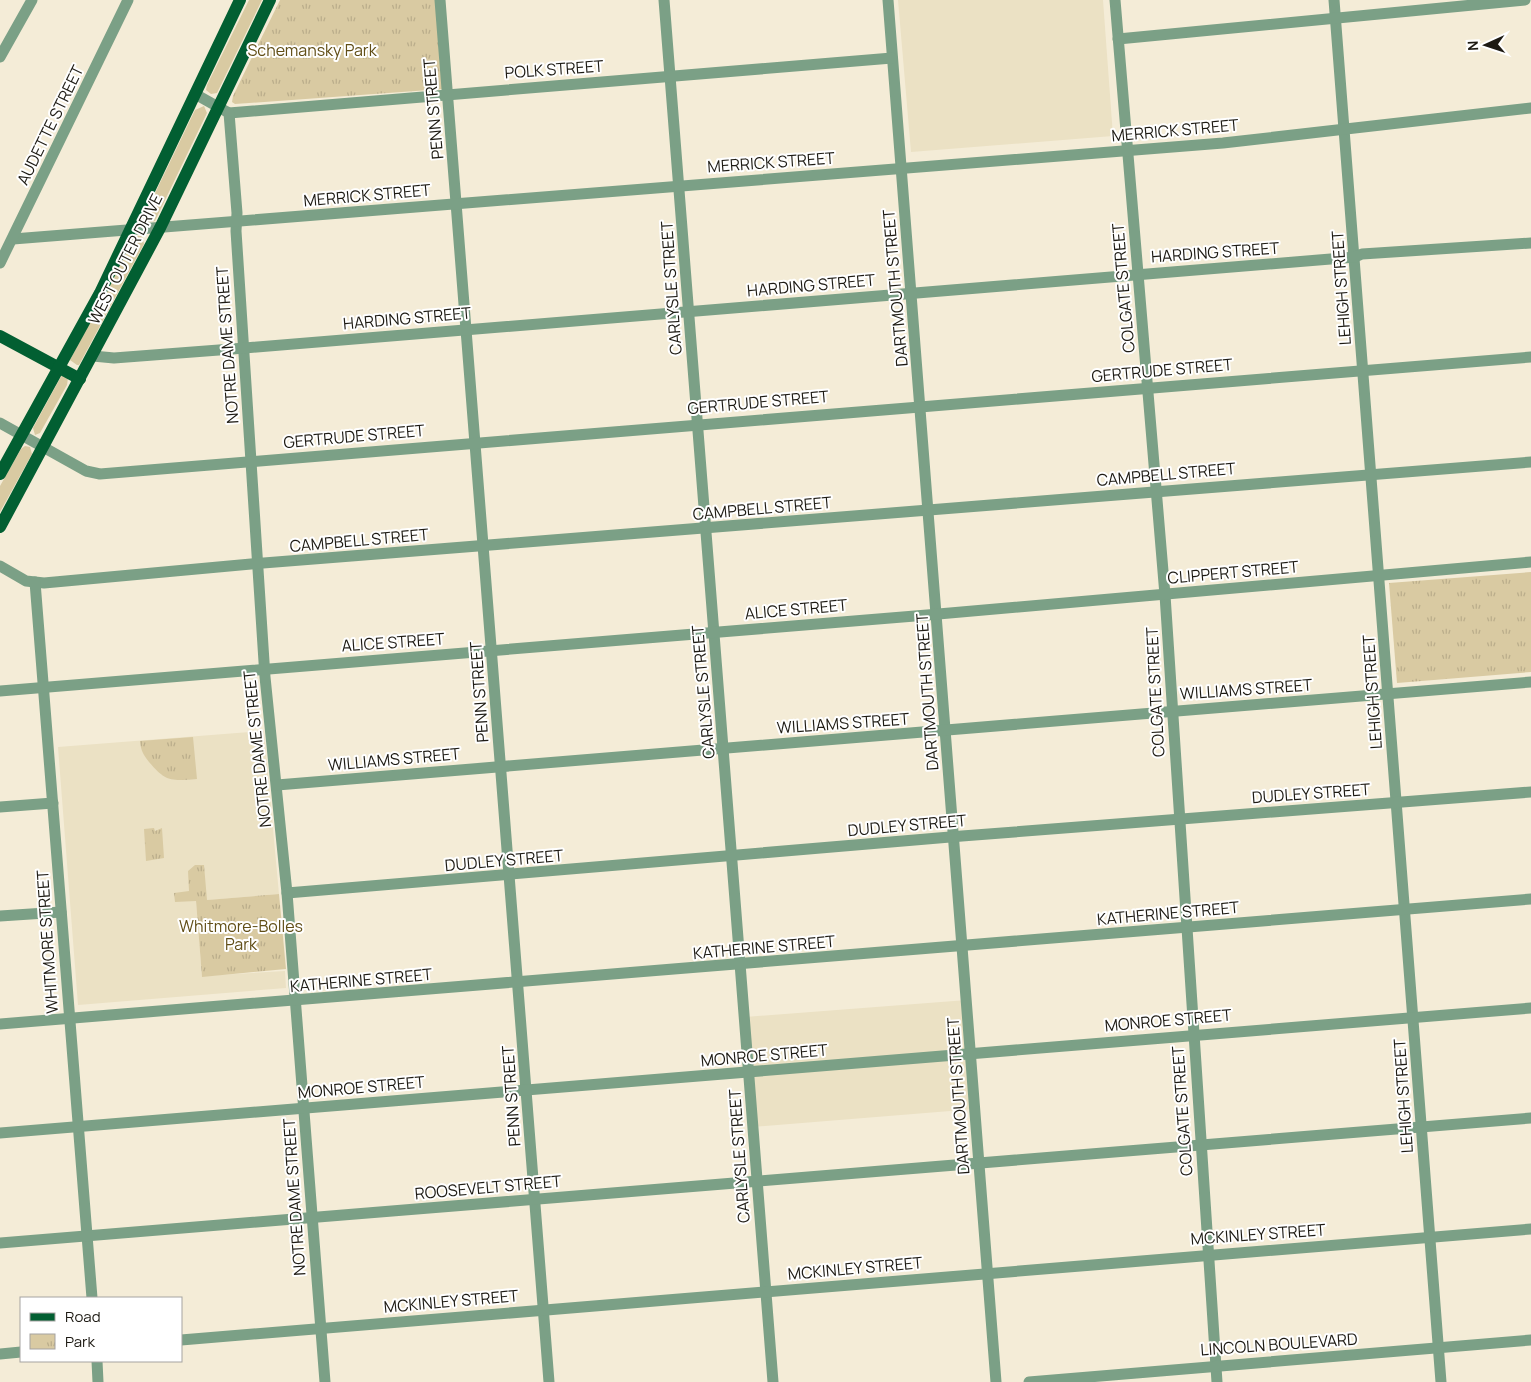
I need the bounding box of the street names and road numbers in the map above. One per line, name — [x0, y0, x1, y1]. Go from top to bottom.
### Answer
street label: POLK STREET — [504, 55, 605, 83]
street label: PENN STREET — [418, 57, 448, 160]
street label: AUDETTE STREET — [11, 61, 89, 188]
street label: MERRICK STREET — [1110, 113, 1240, 147]
street label: MERRICK STREET — [707, 147, 836, 177]
street label: MERRICK STREET — [302, 178, 432, 212]
street label: WEST OUTER DRIVE — [83, 190, 167, 328]
street label: DARTMOUTH STREET — [877, 208, 913, 367]
street label: CARLYSLE STREET — [655, 220, 687, 356]
street label: COLGATE STREET — [1106, 222, 1140, 354]
street label: LEHIGH STREET — [1326, 230, 1356, 346]
street label: HARDING STREET — [1150, 237, 1280, 267]
street label: NOTRE DAME STREET — [210, 265, 243, 424]
street label: HARDING STREET — [746, 268, 876, 302]
street label: HARDING STREET — [342, 301, 472, 335]
street label: GERTRUDE STREET — [1090, 353, 1234, 387]
street label: GERTRUDE STREET — [686, 385, 830, 419]
street label: GERTRUDE STREET — [282, 419, 426, 453]
street label: CAMPBELL STREET — [1096, 457, 1237, 491]
street label: CAMPBELL STREET — [692, 491, 833, 525]
street label: CAMPBELL STREET — [289, 523, 430, 557]
street label: CLIPPERT STREET — [1167, 555, 1300, 589]
street label: ALICE STREET — [744, 594, 849, 624]
street label: DARTMOUTH STREET — [911, 612, 943, 771]
street label: CARLYSLE STREET — [686, 624, 720, 760]
street label: COLGATE STREET — [1141, 626, 1169, 758]
street label: ALICE STREET — [341, 627, 446, 657]
street label: LEHIGH STREET — [1357, 634, 1387, 750]
street label: PENN STREET — [464, 640, 494, 743]
street label: NOTRE DAME STREET — [238, 669, 276, 829]
street label: WILLIAMS STREET — [1179, 673, 1313, 705]
street label: WILLIAMS STREET — [776, 707, 910, 739]
street label: WILLIAMS STREET — [327, 742, 462, 776]
street label: DUDLEY STREET — [1251, 778, 1371, 808]
street label: DUDLEY STREET — [847, 809, 968, 841]
street label: DUDLEY STREET — [444, 844, 565, 876]
street label: WHITMORE STREET — [31, 869, 63, 1015]
street label: KATHERINE STREET — [1096, 896, 1240, 930]
street label: KATHERINE STREET — [692, 930, 836, 964]
street label: KATHERINE STREET — [289, 963, 433, 997]
street label: MONROE STREET — [1104, 1003, 1233, 1037]
street label: DARTMOUTH STREET — [942, 1016, 974, 1175]
street label: MONROE STREET — [700, 1038, 829, 1072]
street label: LEHIGH STREET — [1388, 1038, 1418, 1154]
street label: PENN STREET — [496, 1044, 526, 1147]
street label: COLGATE STREET — [1166, 1045, 1198, 1177]
street label: MONROE STREET — [297, 1070, 426, 1104]
street label: CARLYSLE STREET — [723, 1088, 755, 1224]
street label: NOTRE DAME STREET — [277, 1117, 310, 1276]
street label: ROOSEVELT STREET — [414, 1170, 563, 1204]
street label: MCKINLEY STREET — [1190, 1218, 1327, 1250]
street label: MCKINLEY STREET — [787, 1251, 924, 1285]
street label: MCKINLEY STREET — [383, 1284, 520, 1318]
street label: LINCOLN BOULEVARD — [1200, 1328, 1359, 1360]

